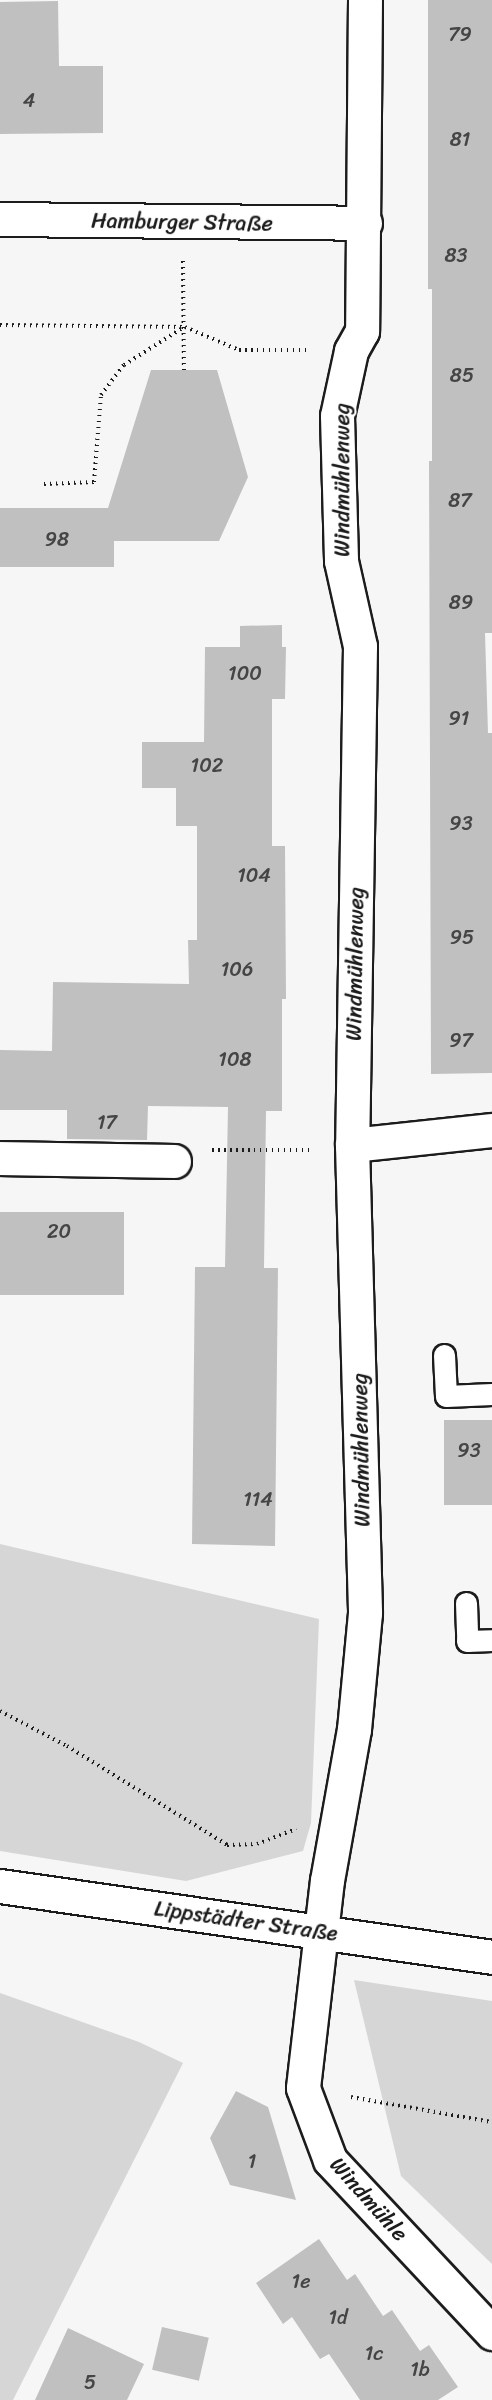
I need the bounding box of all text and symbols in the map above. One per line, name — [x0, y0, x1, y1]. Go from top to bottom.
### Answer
house number: 79 — [448, 22, 472, 46]
house number: 4 — [23, 88, 35, 112]
house number: 81 — [450, 127, 470, 151]
street label: Hamburger Straße — [91, 207, 273, 237]
house number: 83 — [444, 243, 468, 267]
house number: 85 — [450, 363, 474, 387]
street label: Windmühlenweg — [329, 403, 355, 557]
house number: 87 — [448, 488, 472, 512]
house number: 98 — [45, 527, 69, 551]
house number: 89 — [449, 590, 473, 614]
house number: 100 — [228, 661, 262, 685]
house number: 91 — [449, 706, 469, 730]
house number: 102 — [191, 753, 223, 777]
house number: 93 — [449, 811, 473, 835]
house number: 104 — [237, 863, 271, 887]
street label: Windmühlenweg — [340, 887, 370, 1041]
house number: 95 — [450, 925, 474, 949]
house number: 106 — [221, 957, 253, 981]
house number: 97 — [449, 1028, 473, 1052]
house number: 108 — [218, 1047, 252, 1071]
house number: 17 — [97, 1110, 117, 1134]
house number: 20 — [47, 1219, 71, 1243]
street label: Windmühlenweg — [346, 1373, 376, 1527]
house number: 93 — [457, 1438, 481, 1462]
house number: 114 — [243, 1487, 273, 1511]
street label: Lippstädter Straße — [152, 1895, 340, 1947]
house number: 1 — [248, 2149, 256, 2173]
street label: Windmühle — [324, 2151, 414, 2247]
house number: 1e — [292, 2269, 310, 2293]
house number: 1d — [328, 2305, 348, 2329]
house number: 1c — [365, 2341, 383, 2365]
house number: 1b — [410, 2357, 430, 2381]
house number: 5 — [84, 2370, 96, 2394]

